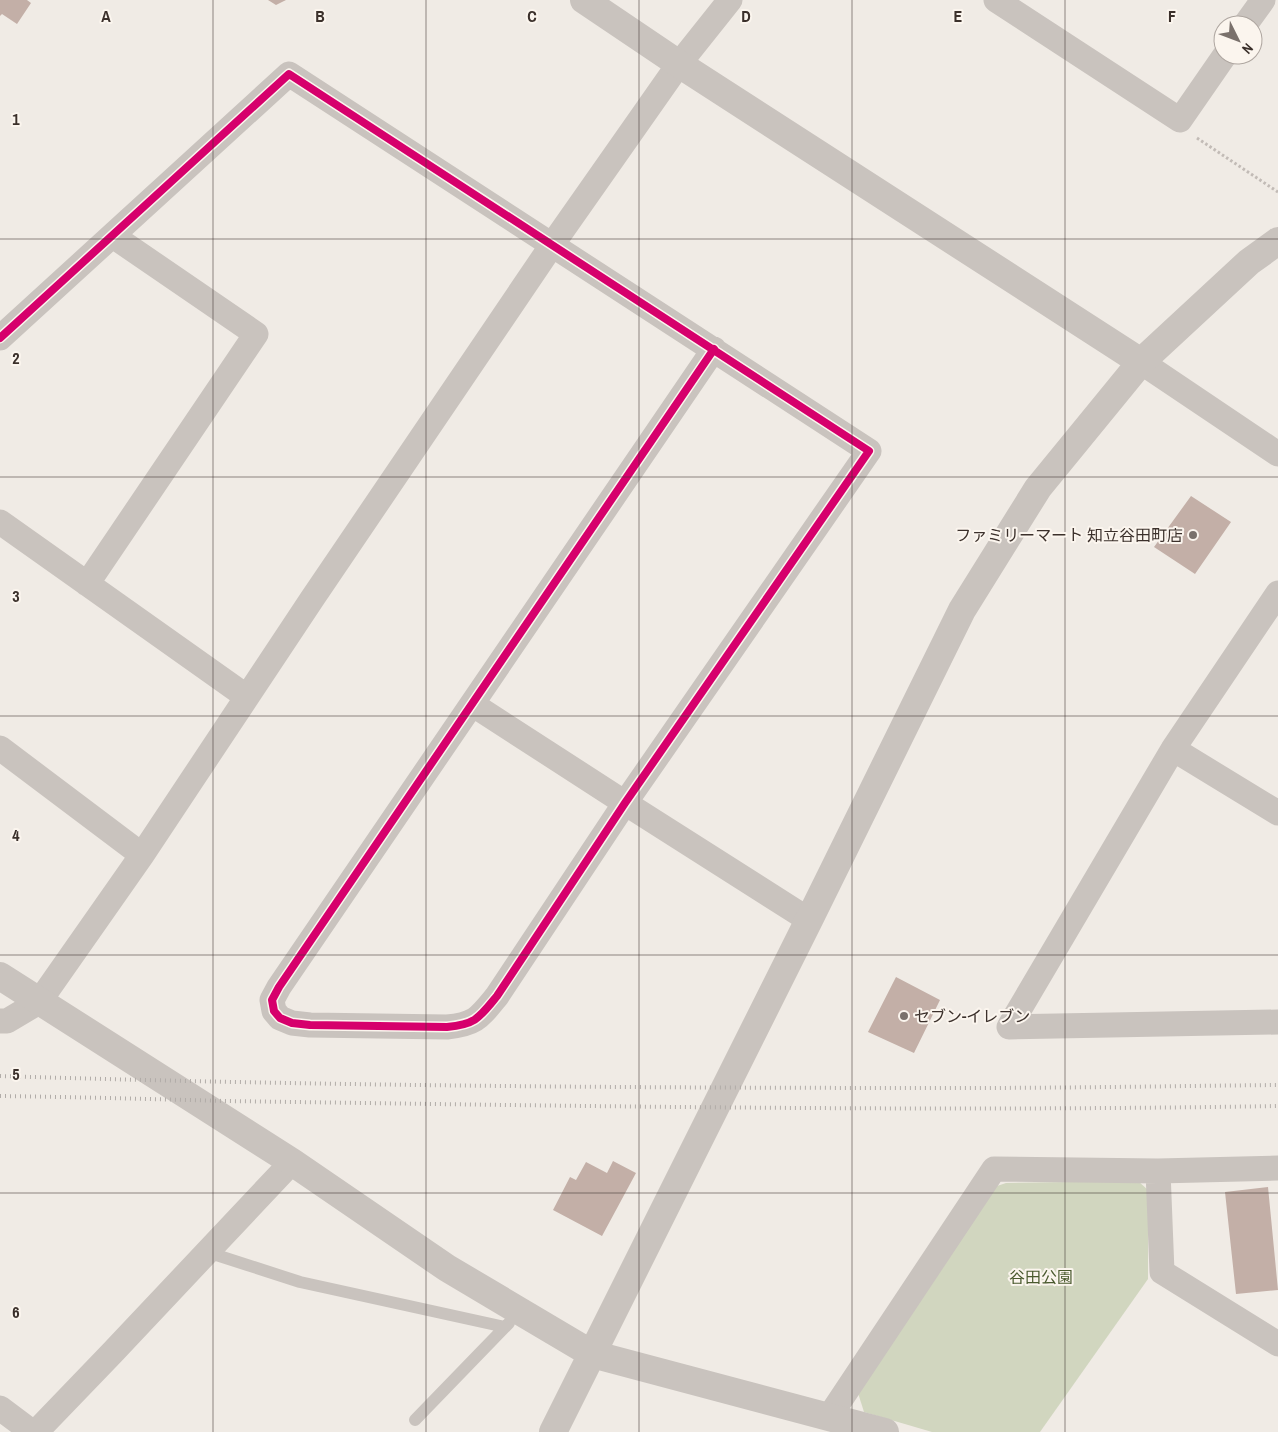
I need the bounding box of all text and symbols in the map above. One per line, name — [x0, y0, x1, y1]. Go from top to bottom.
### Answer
text: A — [101, 5, 111, 27]
text: B — [315, 5, 325, 27]
text: C — [527, 5, 537, 27]
text: D — [741, 5, 751, 27]
text: E — [954, 5, 963, 27]
text: F — [1168, 5, 1176, 27]
north arrow — [1213, 15, 1263, 65]
text: N — [1238, 40, 1257, 58]
text: 1 — [12, 108, 20, 130]
text: 2 — [12, 347, 20, 369]
place label: ファミリーマート 知立谷田町店 — [955, 524, 1183, 546]
marker: ファミリーマート 知立谷田町店 — [1187, 529, 1199, 541]
text: 3 — [12, 585, 20, 607]
text: 4 — [12, 824, 20, 846]
place label: セブン-イレブン — [914, 1005, 1030, 1027]
marker: セブン-イレブン — [898, 1010, 910, 1022]
text: 5 — [12, 1063, 20, 1085]
park label: 谷田公園 — [1009, 1266, 1073, 1288]
text: 6 — [12, 1301, 20, 1323]

